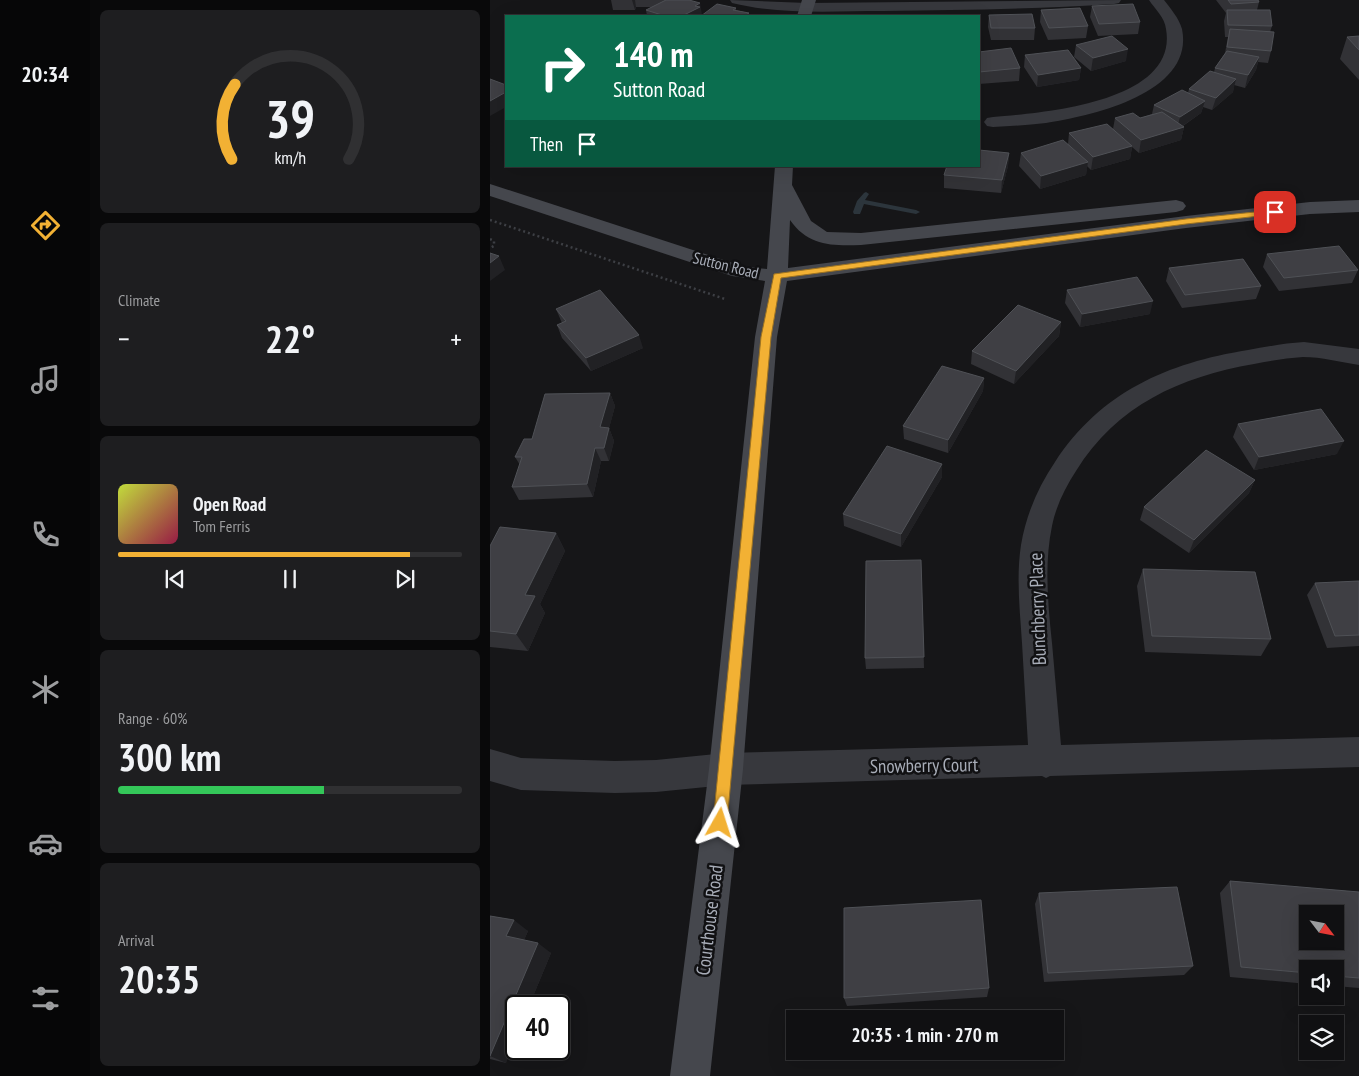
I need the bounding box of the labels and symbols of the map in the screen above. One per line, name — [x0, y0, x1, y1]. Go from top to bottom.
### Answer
pin — [1254, 191, 1296, 233]
street label: Sutton Road — [691, 247, 761, 283]
street label: Bunchberry Place — [1023, 552, 1051, 666]
street label: Snowberry Court — [870, 752, 979, 778]
position arrow — [693, 796, 745, 848]
street label: Courthouse Road — [690, 863, 728, 977]
north arrow — [1299, 905, 1344, 950]
speed limit sign: 40 — [505, 995, 570, 1060]

